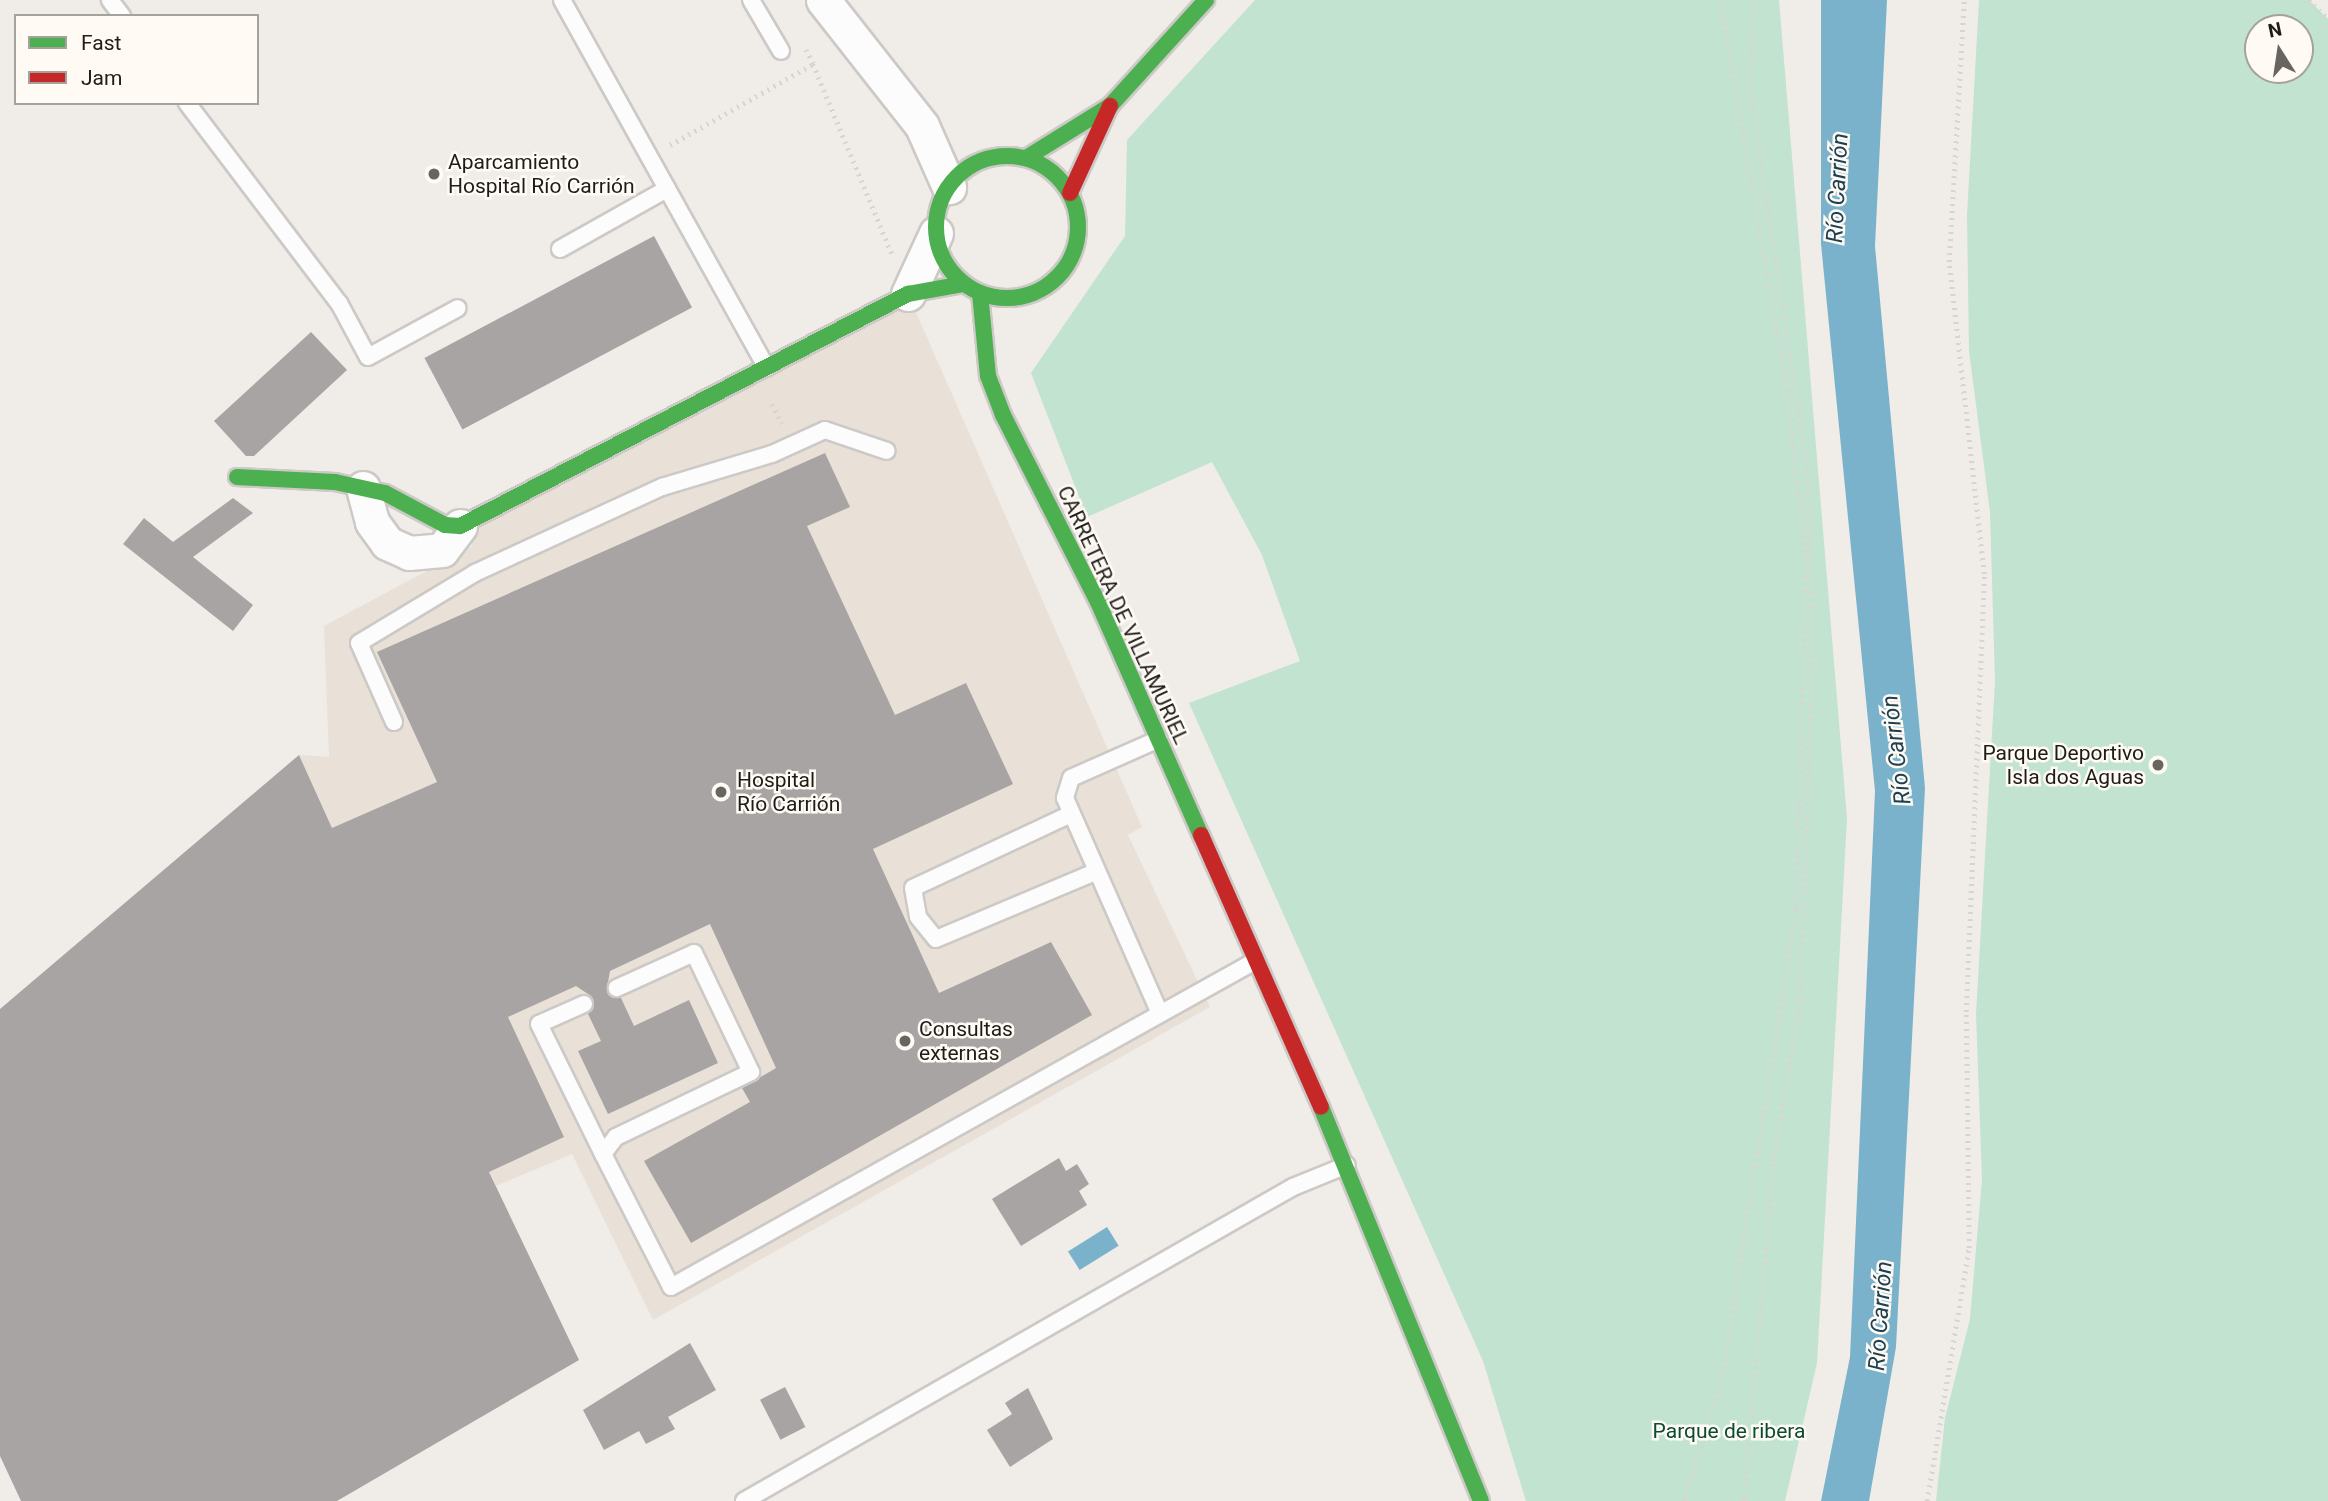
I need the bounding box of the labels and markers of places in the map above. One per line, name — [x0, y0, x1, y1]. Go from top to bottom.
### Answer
place label: Aparcamiento Hospital Río Carrión — [448, 149, 635, 199]
marker: Aparcamiento Hospital Río Carrión — [426, 166, 442, 182]
place label: Parque Deportivo Isla dos Aguas — [1982, 740, 2144, 790]
marker: Parque Deportivo Isla dos Aguas — [2150, 757, 2166, 773]
place label: Hospital Río Carrión — [737, 767, 840, 817]
marker: Hospital Río Carrión — [711, 782, 731, 802]
place label: Consultas externas — [919, 1016, 1013, 1066]
marker: Consultas externas — [897, 1033, 913, 1049]

